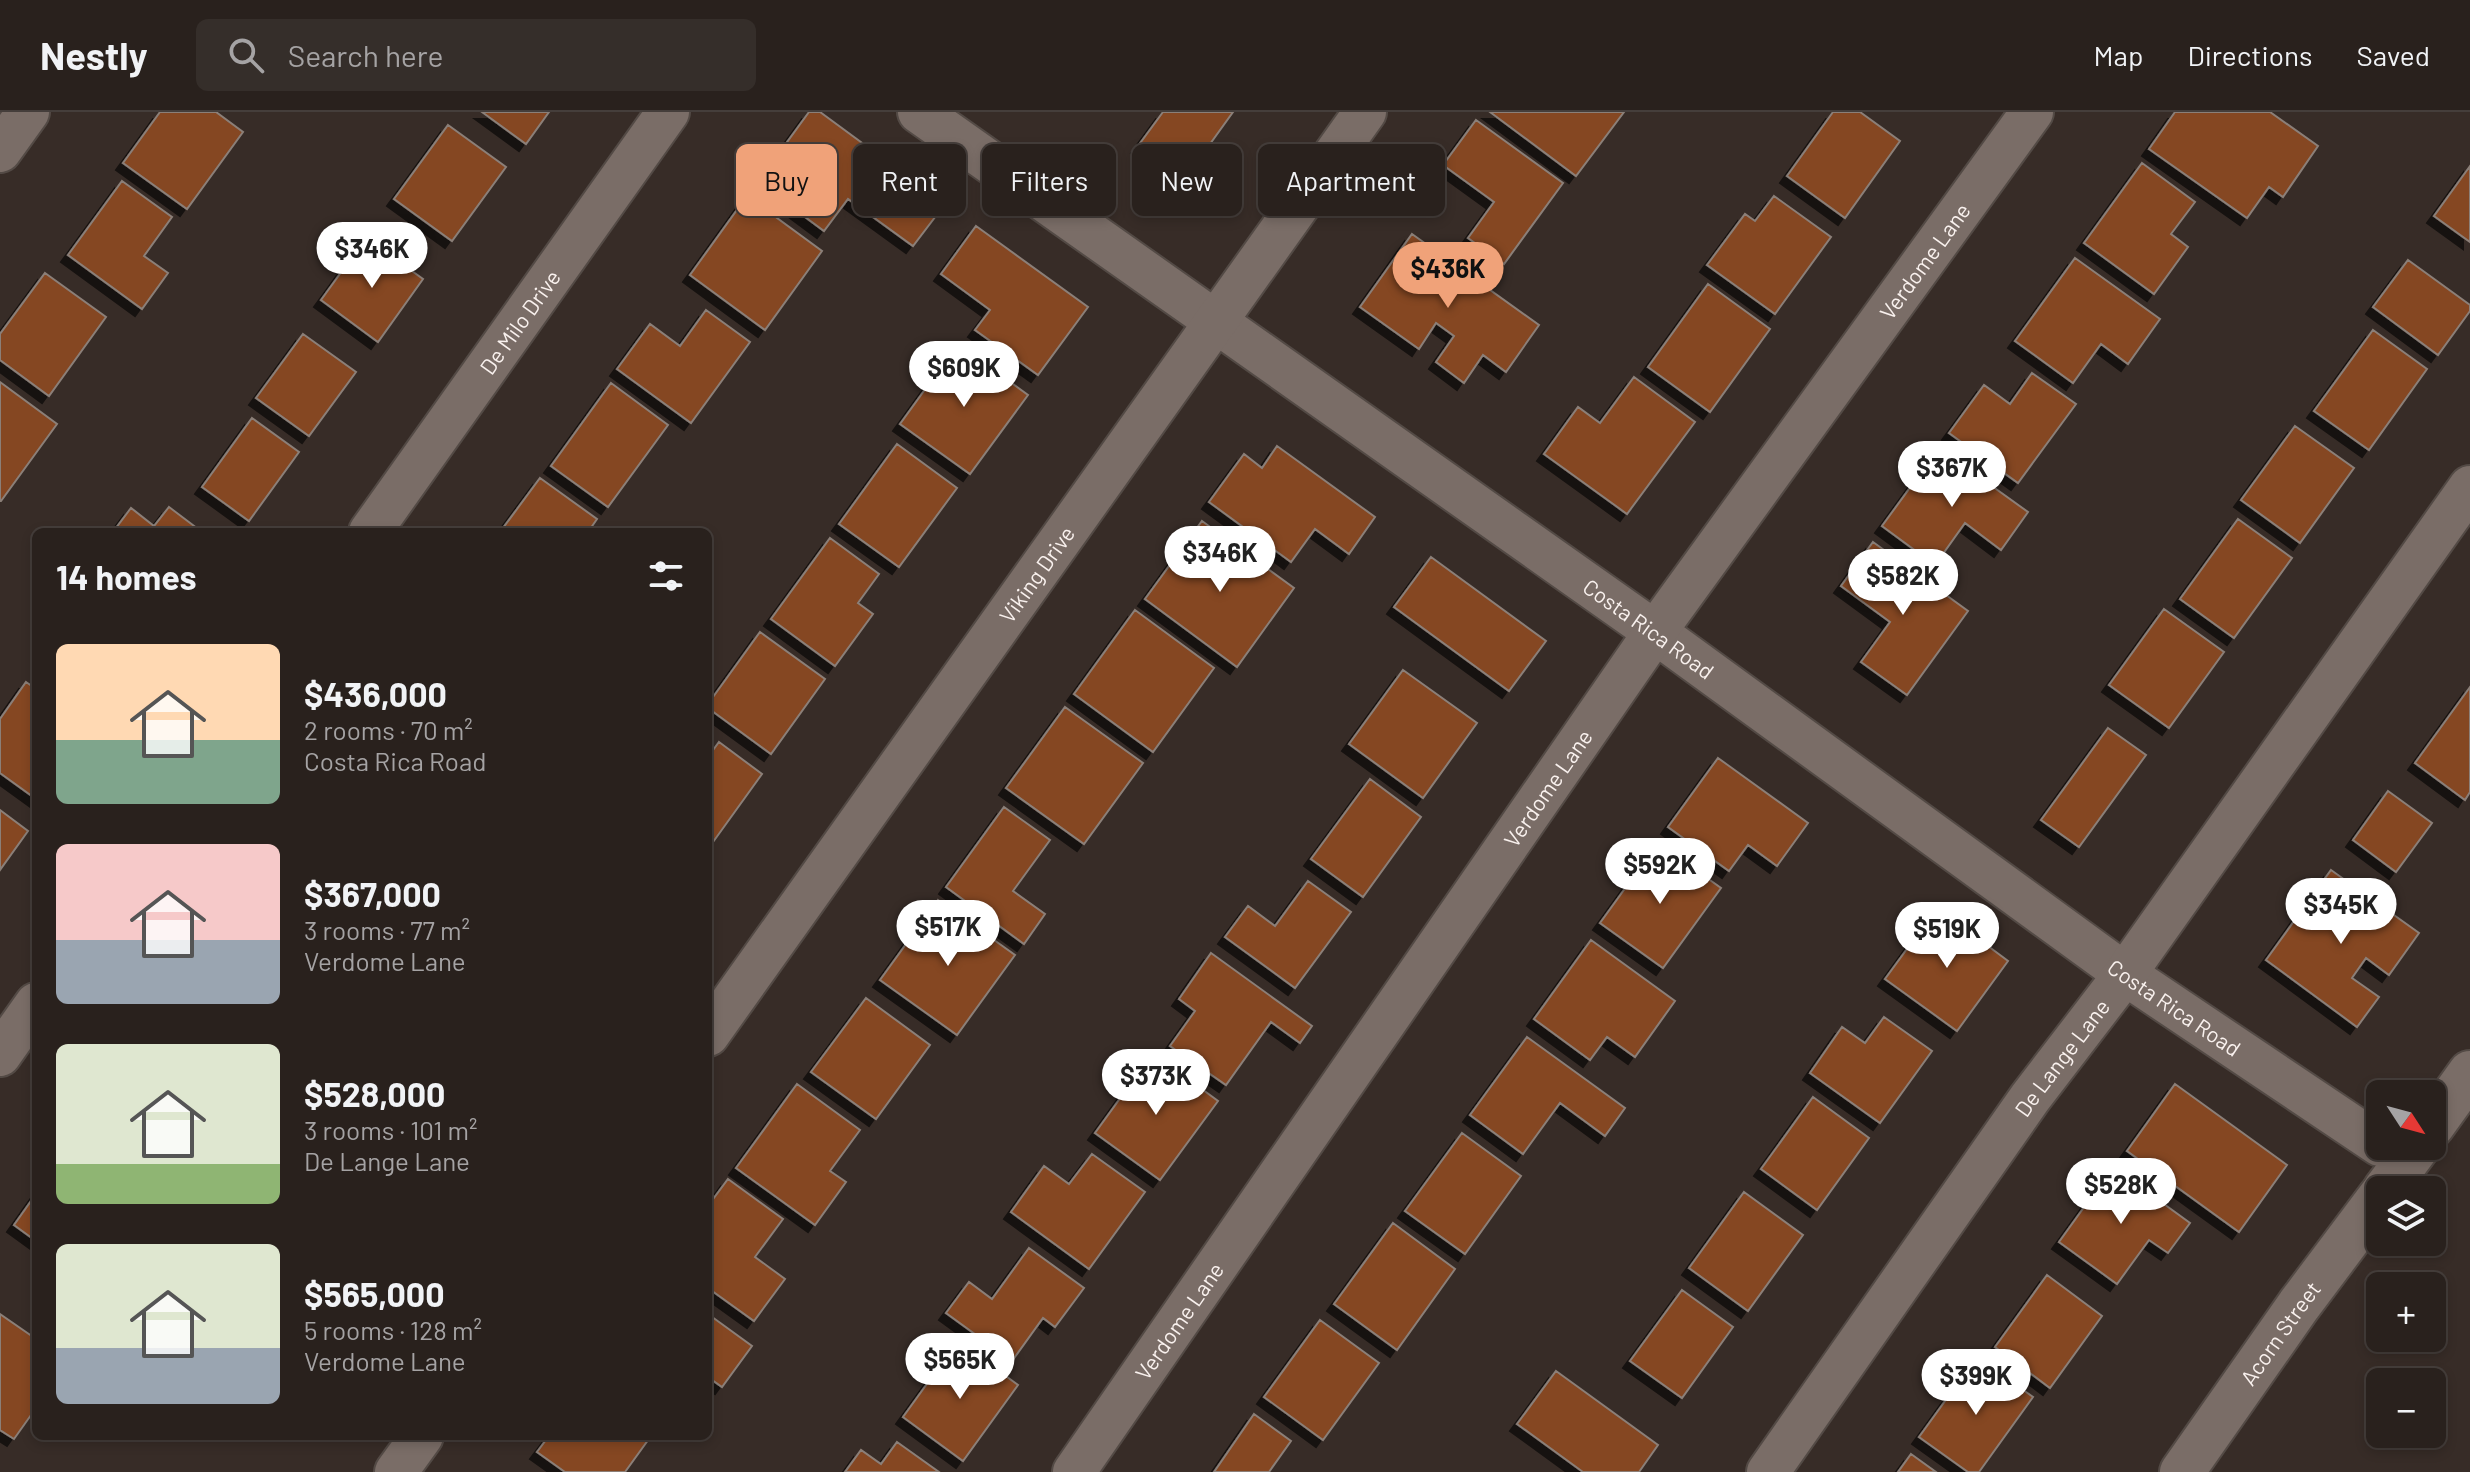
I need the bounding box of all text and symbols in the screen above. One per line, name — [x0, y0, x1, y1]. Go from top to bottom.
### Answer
search box — [196, 19, 756, 91]
text: Nestly — [40, 32, 148, 78]
icon: search — [224, 33, 268, 77]
text: Search here — [288, 37, 444, 73]
text: Map — [2094, 38, 2143, 72]
text: Directions — [2187, 38, 2313, 72]
text: Saved — [2357, 38, 2430, 72]
chip: Buy — [736, 144, 837, 216]
chip: Rent — [853, 144, 966, 216]
chip: Filters — [982, 144, 1116, 216]
chip: New — [1132, 144, 1242, 216]
chip: Apartment — [1258, 144, 1445, 216]
street label: Verdome Lane — [1873, 198, 1975, 324]
pin: $346K — [316, 222, 428, 290]
text: $346K — [335, 232, 409, 263]
pin: $436K — [1392, 242, 1504, 310]
text: $436K — [1411, 252, 1485, 283]
street label: De Milo Drive — [473, 264, 565, 379]
pin: $609K — [908, 341, 1020, 409]
text: $609K — [927, 351, 1001, 382]
pin: $367K — [1896, 441, 2008, 509]
text: $367K — [1916, 451, 1988, 482]
street label: Viking Drive — [993, 521, 1079, 627]
pin: $346K — [1164, 526, 1276, 594]
text: $346K — [1183, 536, 1257, 567]
pin: $582K — [1847, 549, 1959, 617]
icon: filters — [644, 554, 688, 598]
text: 14 homes — [56, 556, 197, 597]
text: $582K — [1866, 559, 1940, 590]
street label: Costa Rica Road — [1579, 573, 1719, 684]
text: $436,000 — [304, 673, 447, 714]
icon: home — [120, 676, 216, 772]
text: 2 rooms · 70 m² — [304, 714, 473, 745]
street label: Verdome Lane — [1498, 724, 1597, 851]
text: Costa Rica Road — [304, 745, 486, 776]
pin: $592K — [1604, 838, 1716, 906]
text: $592K — [1623, 848, 1697, 879]
text: $367,000 — [304, 873, 441, 914]
icon: home — [120, 876, 216, 972]
pin: $345K — [2285, 878, 2397, 946]
text: $345K — [2304, 888, 2378, 919]
pin: $517K — [892, 900, 1004, 968]
pin: $519K — [1891, 902, 2003, 970]
text: $517K — [915, 910, 981, 941]
text: $519K — [1913, 912, 1981, 943]
text: 3 rooms · 77 m² — [304, 914, 470, 945]
text: Verdome Lane — [304, 945, 466, 976]
street label: Costa Rica Road — [2103, 953, 2246, 1061]
street label: De Lange Lane — [2009, 994, 2114, 1121]
pin: $373K — [1100, 1049, 1212, 1117]
text: $373K — [1120, 1059, 1192, 1090]
text: $528,000 — [304, 1073, 445, 1114]
icon: home — [120, 1076, 216, 1172]
north arrow — [2366, 1080, 2446, 1160]
map controls — [2366, 1080, 2446, 1448]
text: 3 rooms · 101 m² — [304, 1114, 477, 1145]
text: De Lange Lane — [304, 1145, 470, 1176]
pin: $528K — [2065, 1158, 2177, 1226]
text: $528K — [2084, 1168, 2158, 1199]
button: layers — [2366, 1176, 2446, 1256]
street label: Verdome Lane — [1129, 1257, 1228, 1384]
button: + — [2366, 1272, 2446, 1352]
text: $565,000 — [304, 1273, 445, 1314]
icon: home — [120, 1276, 216, 1372]
street label: Acorn Street — [2234, 1276, 2325, 1390]
text: 5 rooms · 128 m² — [304, 1314, 482, 1345]
pin: $565K — [904, 1333, 1016, 1401]
text: $565K — [923, 1343, 997, 1374]
text: Verdome Lane — [304, 1345, 466, 1376]
pin: $399K — [1920, 1349, 2032, 1417]
text: $399K — [1940, 1359, 2012, 1390]
button: − — [2366, 1368, 2446, 1448]

